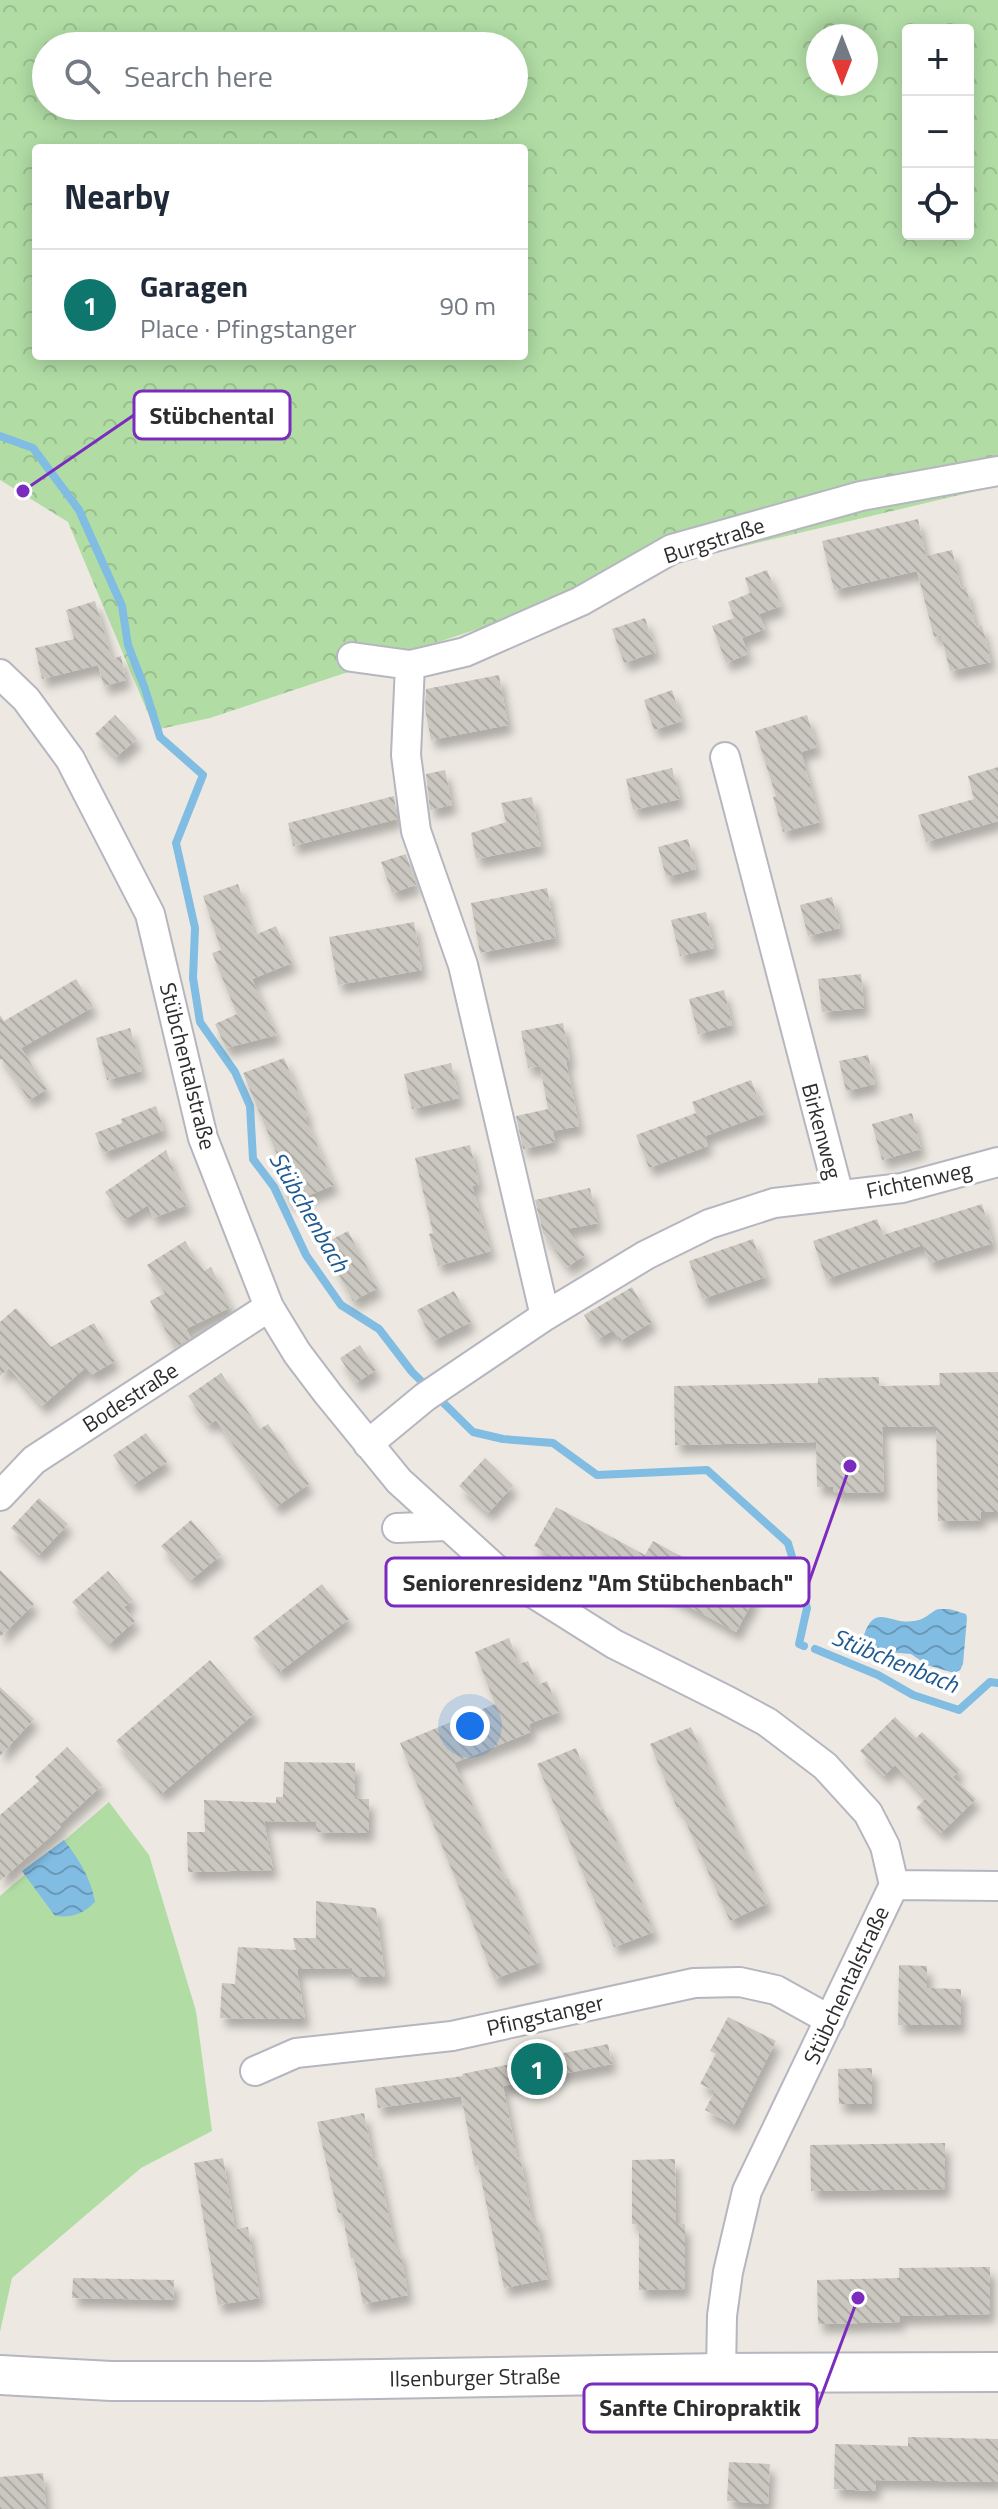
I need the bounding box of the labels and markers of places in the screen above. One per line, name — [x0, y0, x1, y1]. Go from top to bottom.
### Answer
callout: Stübchental — [134, 391, 290, 439]
callout: Seniorenresidenz "Am Stübchenbach" — [386, 1558, 809, 1606]
pin: 1 — [511, 2039, 563, 2099]
callout: Sanfte Chiropraktik — [584, 2384, 817, 2432]

